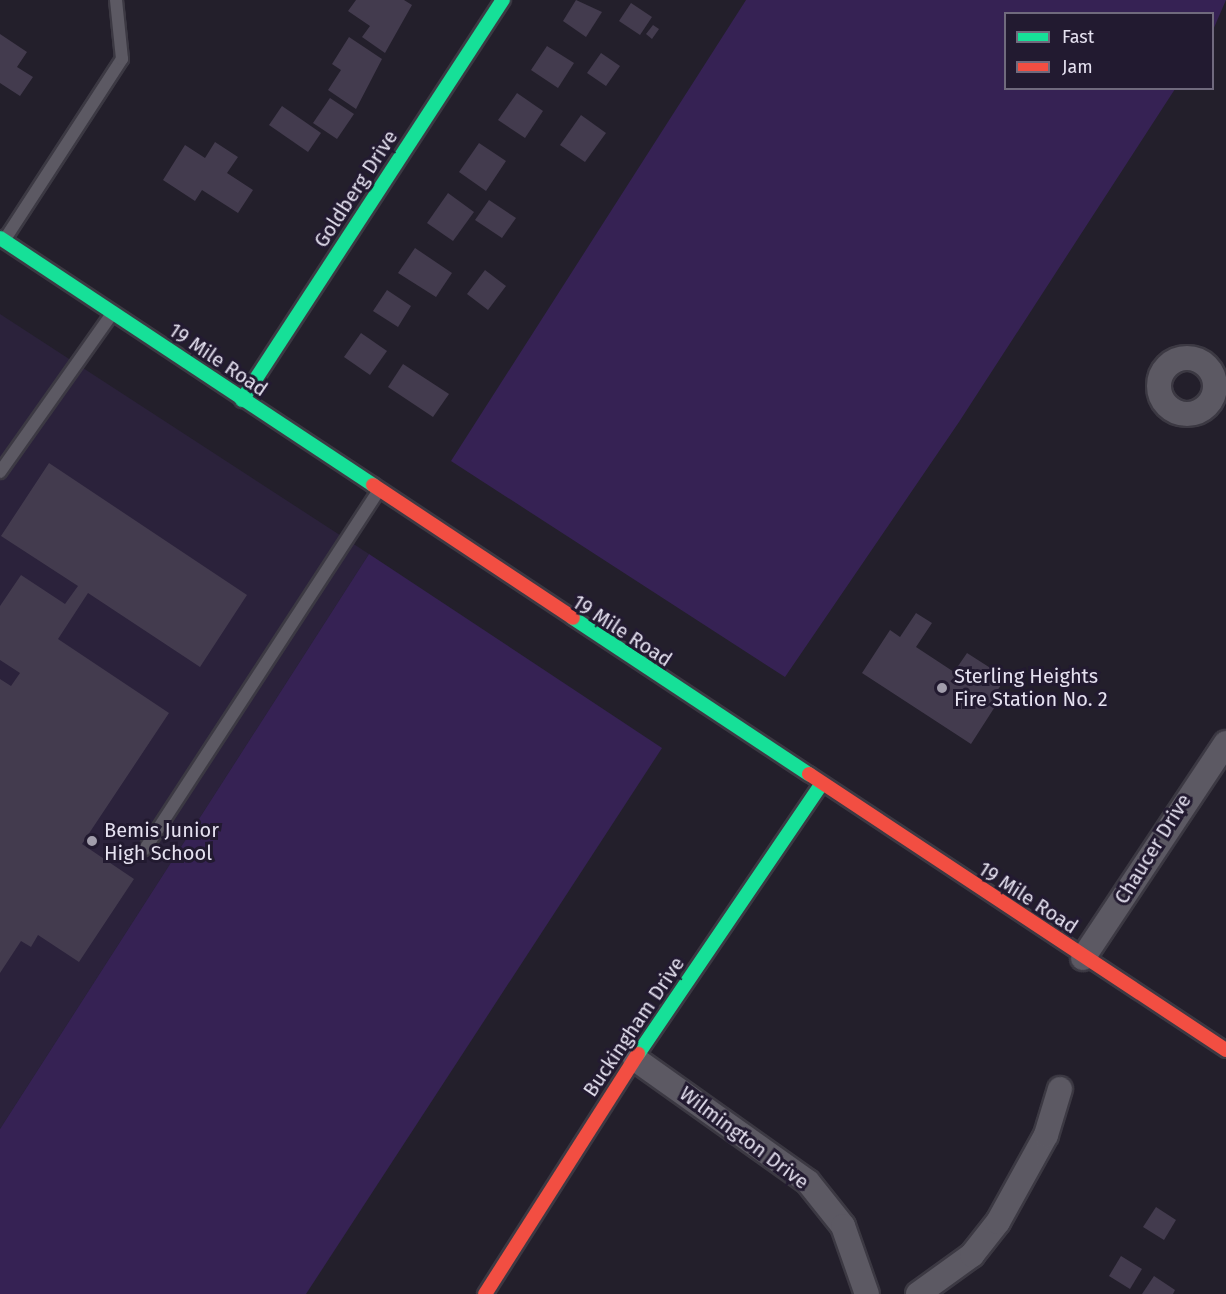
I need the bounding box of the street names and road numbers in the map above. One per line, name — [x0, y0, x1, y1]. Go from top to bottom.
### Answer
street label: Goldberg Drive — [309, 126, 403, 252]
street label: 19 Mile Road — [164, 318, 272, 402]
street label: 19 Mile Road — [568, 590, 676, 672]
street label: Chaucer Drive — [1110, 790, 1196, 908]
street label: 19 Mile Road — [974, 857, 1082, 939]
street label: Buckingham Drive — [578, 953, 690, 1101]
street label: Wilmington Drive — [675, 1082, 813, 1194]

